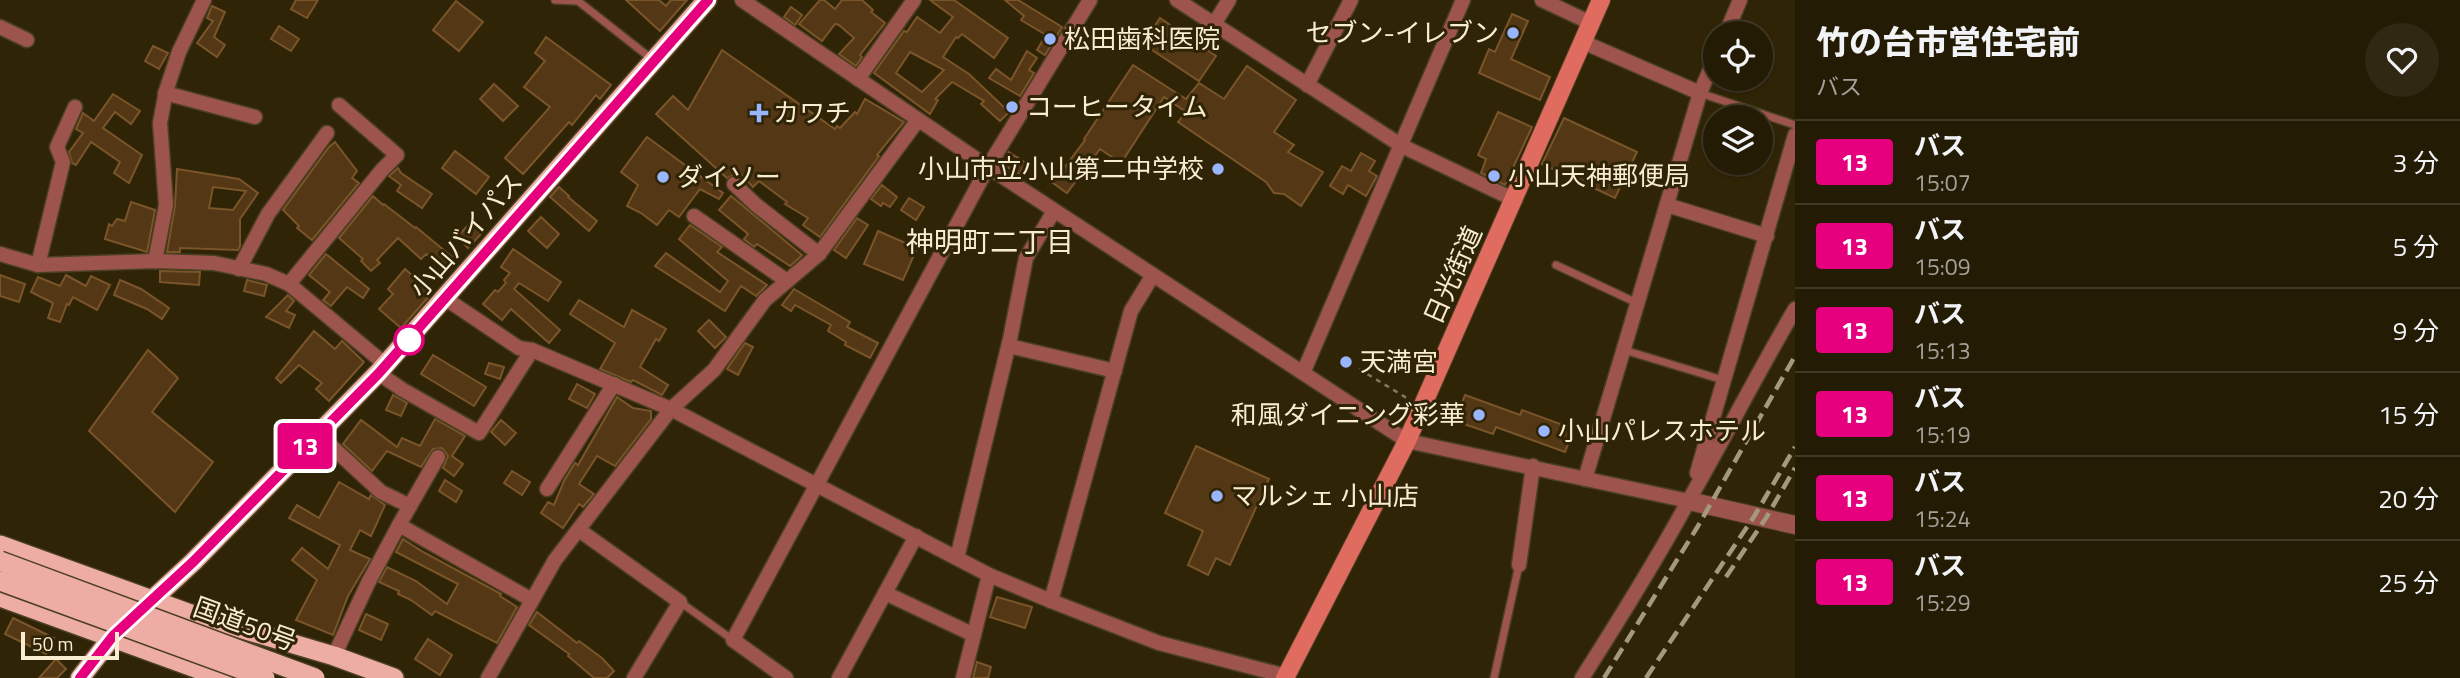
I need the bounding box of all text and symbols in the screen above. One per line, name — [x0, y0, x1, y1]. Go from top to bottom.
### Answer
place label: セブン-イレブン — [1306, 13, 1499, 52]
text: 竹の台市営住宅前 — [1816, 17, 2080, 67]
place label: 松田歯科医院 — [1064, 19, 1220, 58]
map controls — [1703, 21, 1773, 175]
button: locate — [1703, 21, 1773, 91]
button: heart — [2365, 23, 2439, 97]
marker: セブン-イレブン — [1505, 25, 1521, 41]
marker: 松田歯科医院 — [1042, 31, 1058, 47]
text: バス — [1816, 69, 1862, 104]
place label: コーヒータイム — [1026, 87, 1207, 126]
place label: カワチ — [773, 93, 851, 132]
marker: コーヒータイム — [1004, 99, 1020, 115]
marker: カワチ — [751, 105, 767, 121]
button: layers — [1703, 105, 1773, 175]
text: バス — [1914, 126, 1966, 165]
text: 3 分 — [2393, 143, 2439, 182]
text: 13 — [1841, 144, 1868, 180]
place label: 小山市立小山第二中学校 — [918, 149, 1204, 188]
place label: 小山天神郵便局 — [1508, 156, 1690, 195]
place label: ダイソー — [677, 157, 781, 196]
marker: 小山市立小山第二中学校 — [1210, 161, 1226, 177]
street label: 小山バイパス — [400, 163, 531, 306]
text: 15:07 — [1914, 165, 1971, 200]
marker: 小山天神郵便局 — [1486, 168, 1502, 184]
marker: ダイソー — [655, 169, 671, 185]
text: バス — [1914, 210, 1966, 249]
street label: 日光街道 — [1414, 219, 1492, 330]
district label: 神明町二丁目 — [906, 220, 1074, 263]
text: 5 分 — [2393, 227, 2439, 266]
text: 13 — [1841, 228, 1868, 264]
text: 15:09 — [1914, 249, 1971, 284]
text: バス — [1914, 294, 1966, 333]
text: 9 分 — [2393, 311, 2439, 350]
text: 13 — [1841, 312, 1868, 348]
unlabelled marker — [394, 325, 424, 355]
text: 15:13 — [1914, 333, 1971, 368]
place label: 天満宮 — [1360, 342, 1438, 381]
marker: 天満宮 — [1338, 354, 1354, 370]
text: バス — [1914, 378, 1966, 417]
place label: 和風ダイニング彩華 — [1231, 395, 1465, 434]
text: 15 分 — [2378, 395, 2439, 434]
text: 13 — [1841, 396, 1868, 432]
marker: 和風ダイニング彩華 — [1471, 407, 1487, 423]
place label: 小山パレスホテル — [1558, 411, 1766, 450]
text: 15:19 — [1914, 417, 1971, 452]
line badge: 13 — [274, 423, 336, 469]
marker: 小山パレスホテル — [1536, 423, 1552, 439]
text: 13 — [292, 428, 318, 464]
text: バス — [1914, 462, 1966, 501]
place label: マルシェ 小山店 — [1231, 476, 1419, 515]
text: 20 分 — [2378, 479, 2439, 518]
text: 13 — [1841, 480, 1868, 516]
marker: マルシェ 小山店 — [1209, 488, 1225, 504]
text: 15:24 — [1914, 501, 1971, 536]
text: バス — [1914, 546, 1966, 585]
text: 25 分 — [2378, 563, 2439, 602]
text: 13 — [1841, 564, 1868, 600]
text: 15:29 — [1914, 585, 1971, 620]
street label: 国道50号 — [188, 587, 302, 660]
scale bar — [21, 629, 119, 661]
text: 50 m — [32, 629, 73, 658]

